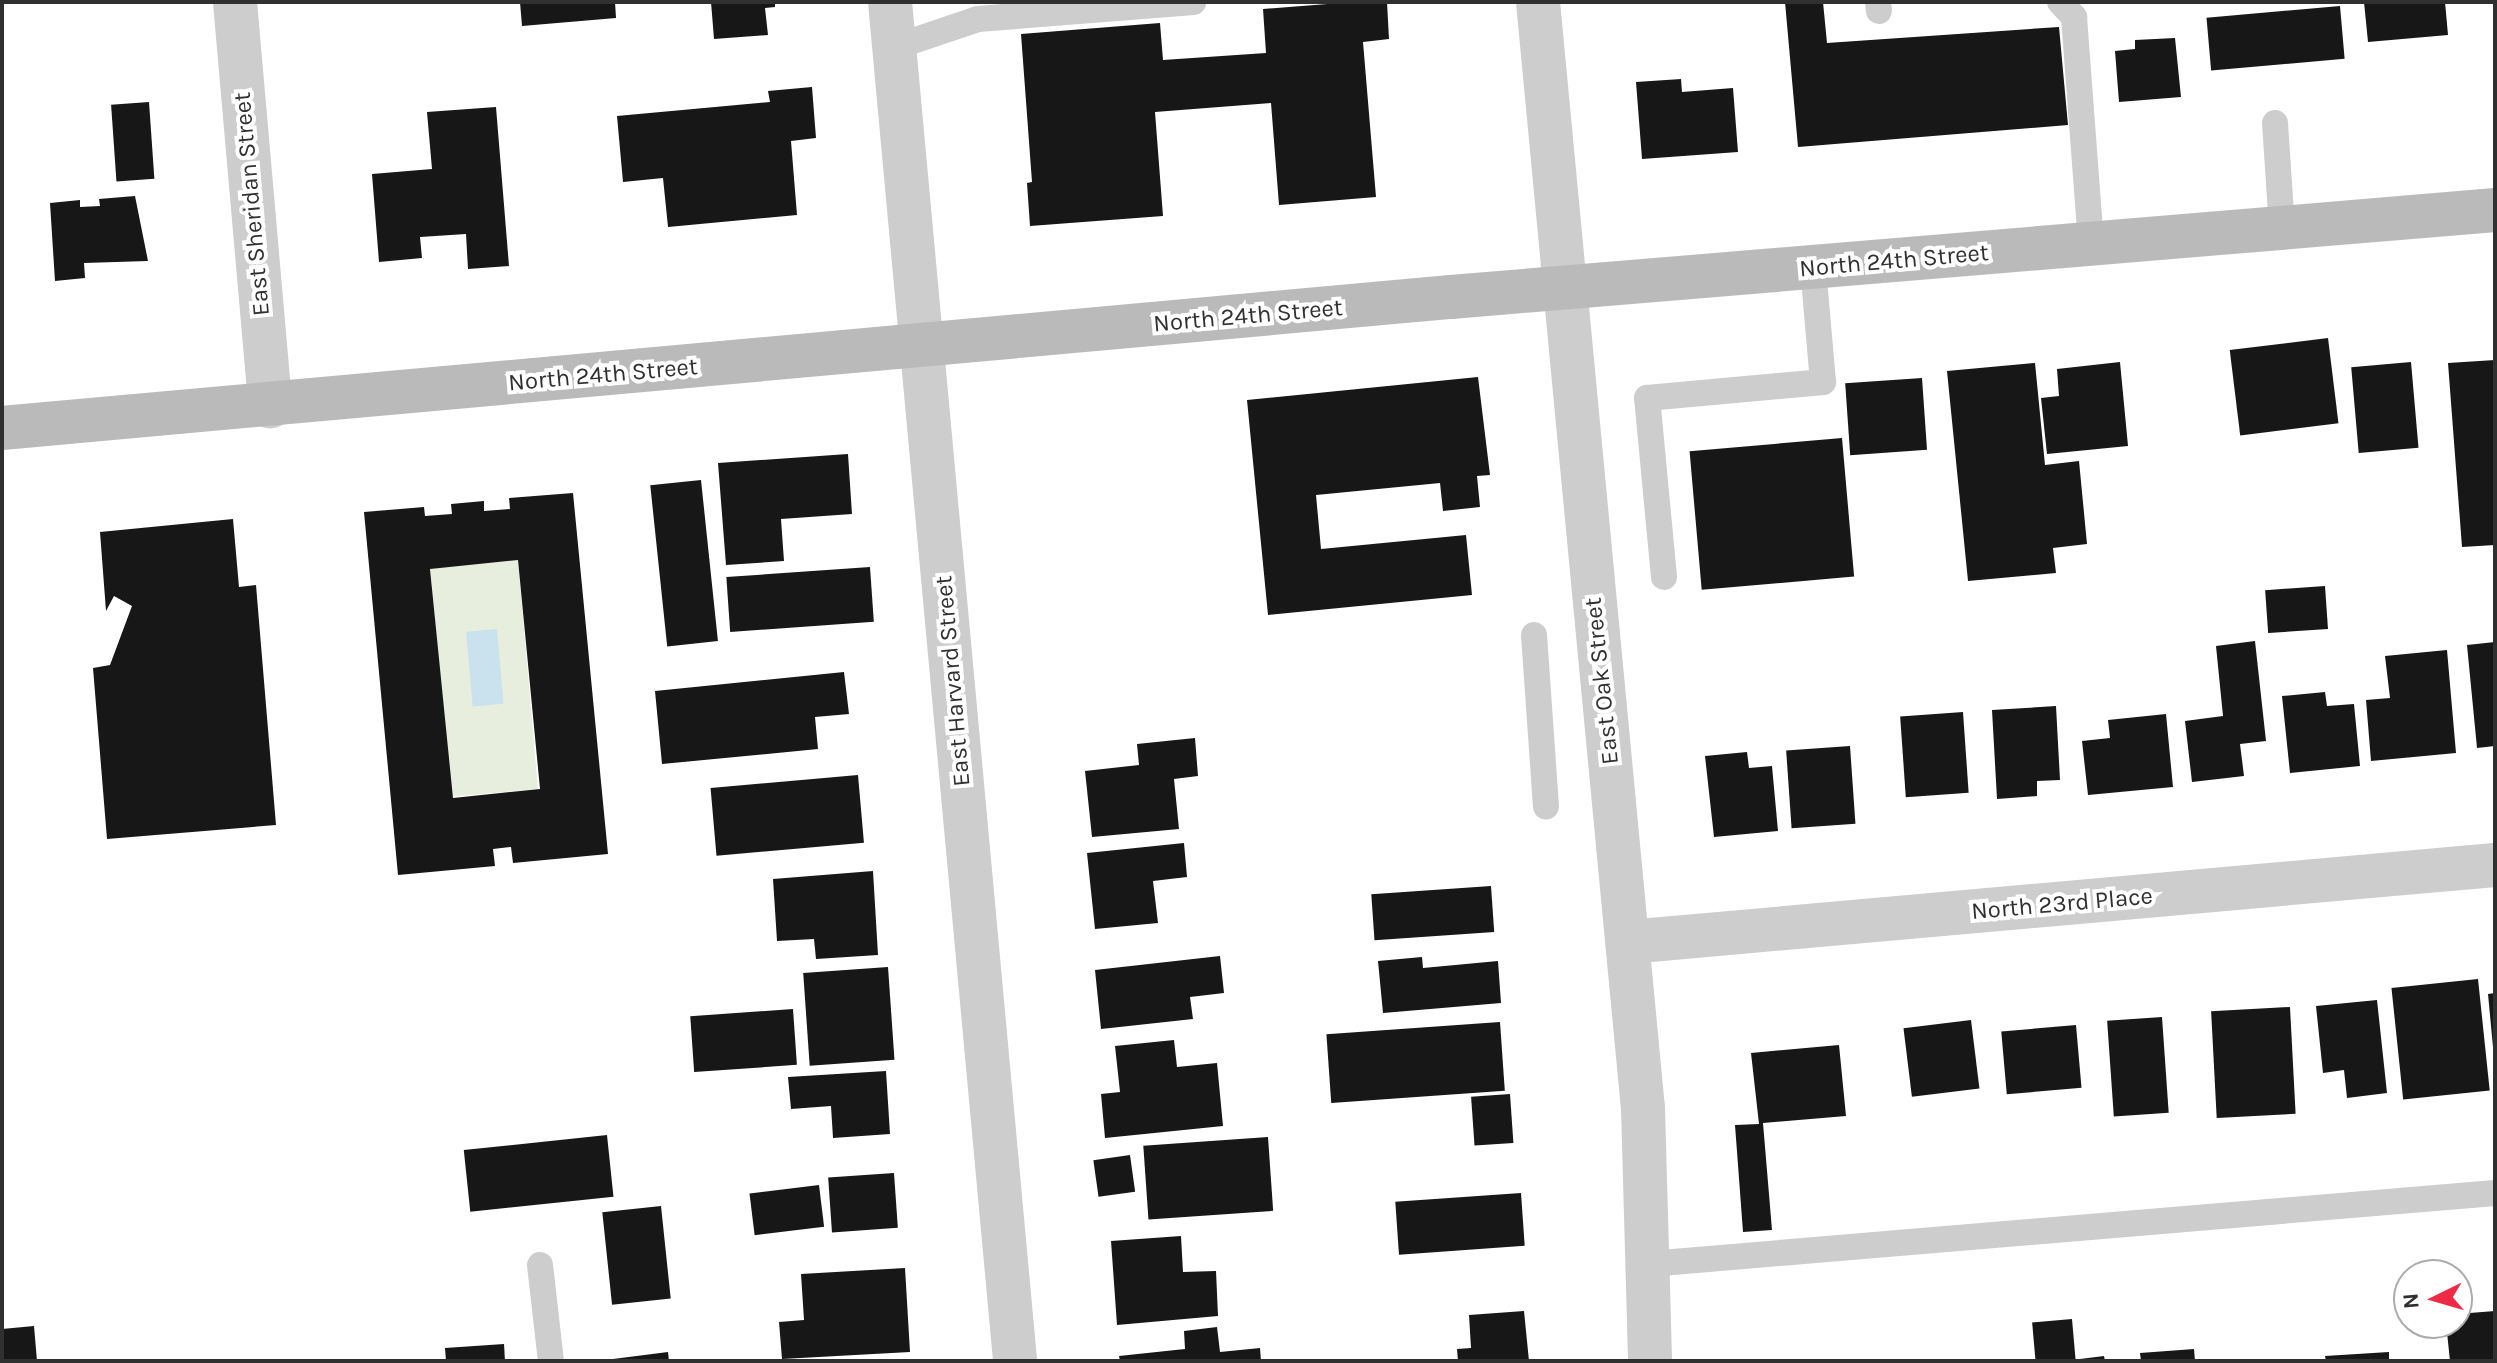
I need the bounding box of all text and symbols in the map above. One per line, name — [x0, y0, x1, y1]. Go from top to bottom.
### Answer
street label: East Sheridan Street — [228, 91, 276, 317]
street label: North 24th Street — [1798, 238, 1990, 284]
street label: North 24th Street — [1152, 293, 1344, 339]
street label: North 24th Street — [507, 352, 699, 398]
street label: East Harvard Street — [929, 574, 977, 788]
street label: East Oak Street — [1579, 596, 1625, 766]
street label: North 23rd Place — [1970, 882, 2154, 926]
north arrow — [2393, 1259, 2473, 1339]
text: N — [2397, 1292, 2425, 1310]

